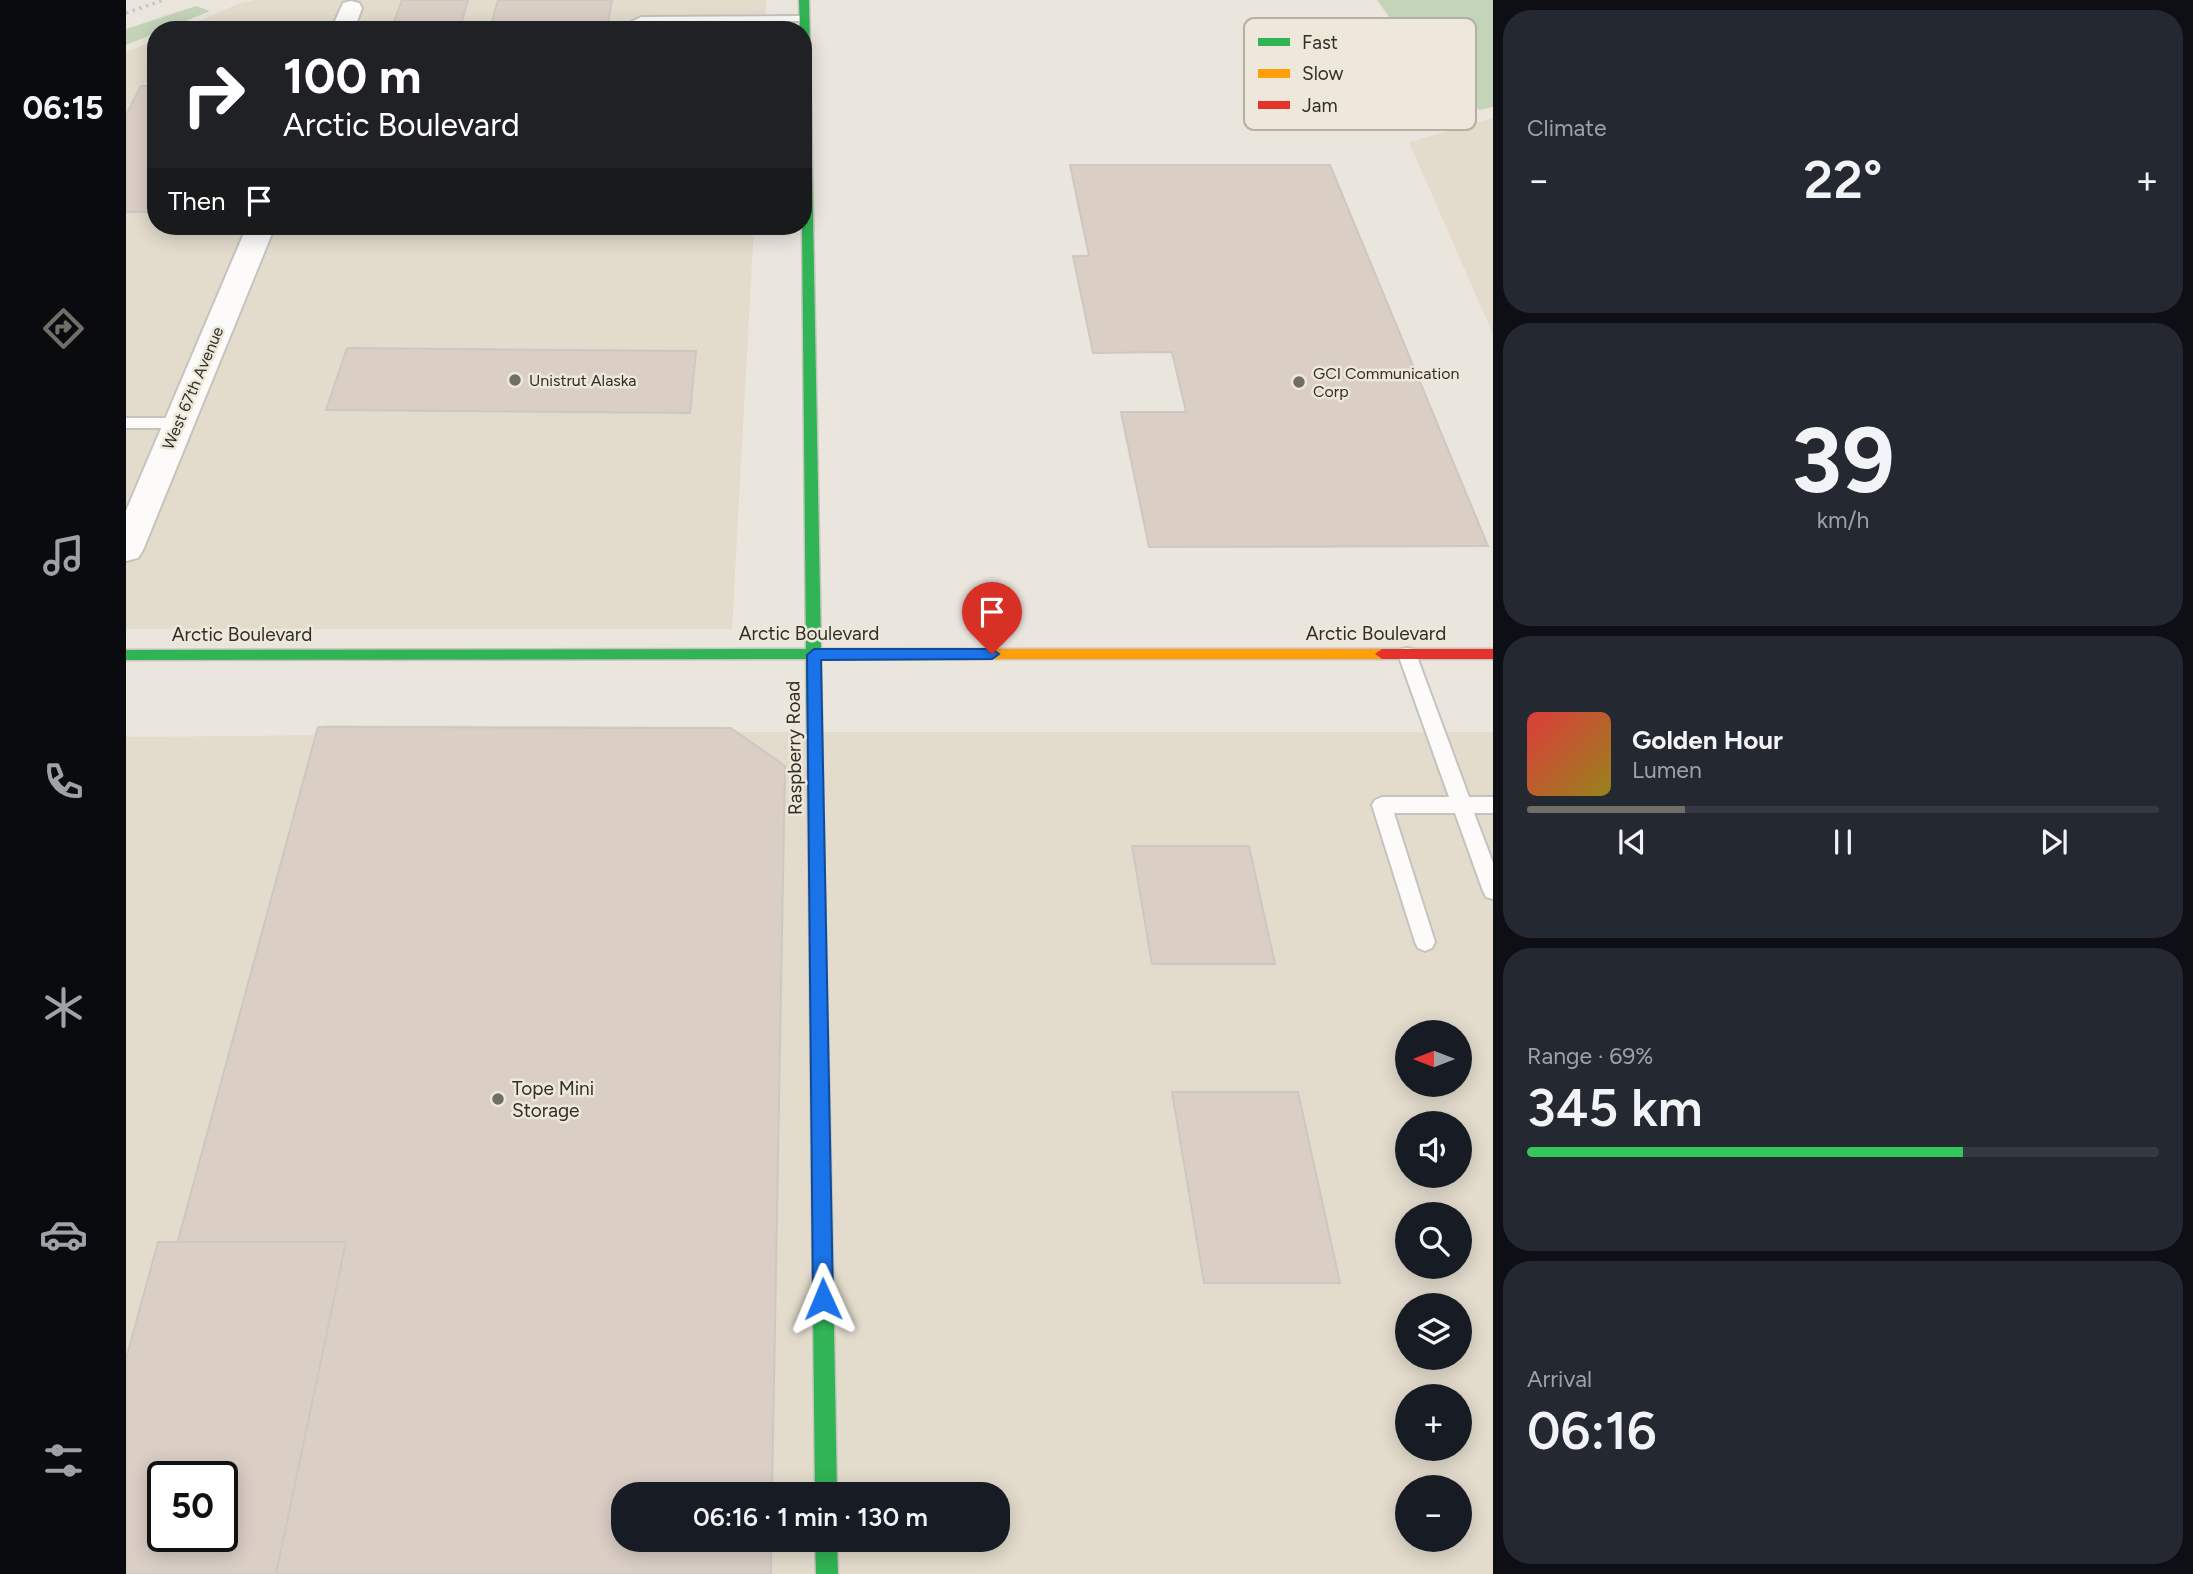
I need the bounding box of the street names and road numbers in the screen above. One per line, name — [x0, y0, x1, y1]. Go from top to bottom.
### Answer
street label: West 67th Avenue — [159, 323, 228, 452]
street label: Arctic Boulevard — [739, 622, 879, 645]
street label: Arctic Boulevard — [1306, 622, 1446, 645]
street label: Arctic Boulevard — [172, 623, 312, 646]
street label: Raspberry Road — [781, 681, 807, 815]

